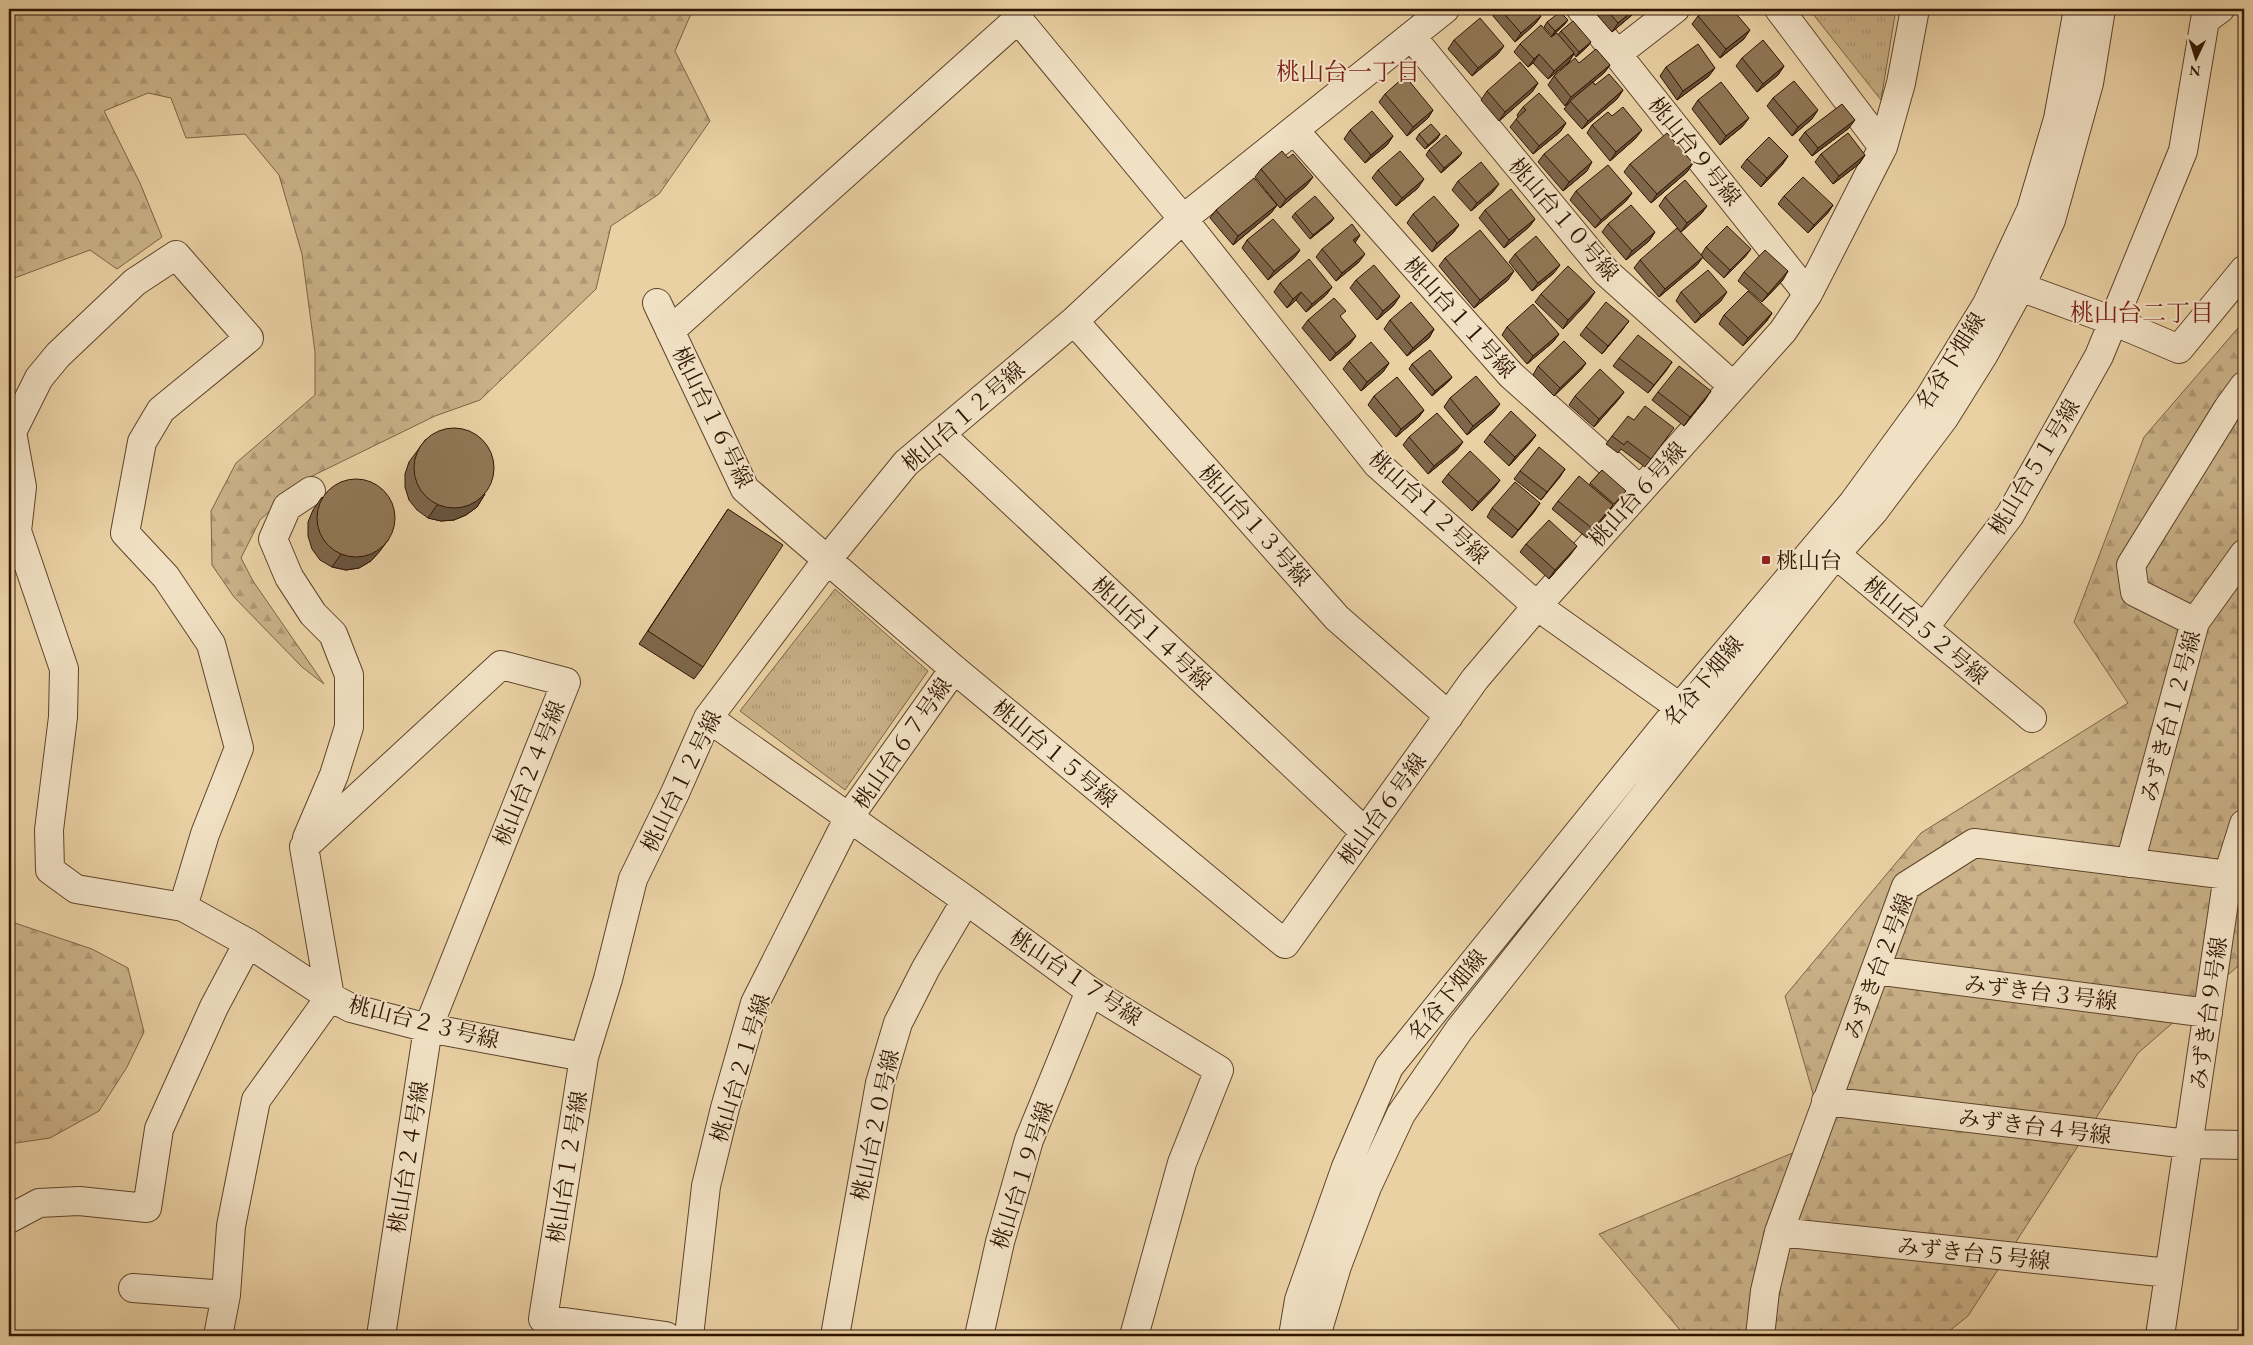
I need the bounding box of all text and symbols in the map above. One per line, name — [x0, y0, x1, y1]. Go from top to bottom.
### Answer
north arrow — [2170, 32, 2220, 82]
district label: 桃山台一丁目 — [1276, 56, 1420, 87]
text: N — [2188, 62, 2201, 80]
street label: 桃山台９号線 — [1642, 91, 1747, 212]
street label: 桃山台１０号線 — [1502, 152, 1625, 287]
street label: 桃山台１１号線 — [1397, 250, 1522, 384]
district label: 桃山台二丁目 — [2070, 297, 2214, 328]
street label: 名谷下畑線 — [1909, 307, 1992, 416]
street label: 桃山台１６号線 — [666, 342, 759, 493]
street label: 桃山台１２号線 — [896, 355, 1031, 478]
street label: 桃山台５１号線 — [1982, 394, 2087, 541]
street label: 桃山台６号線 — [1582, 436, 1692, 553]
street label: 桃山台１２号線 — [1362, 444, 1495, 570]
street label: 桃山台１３号線 — [1192, 458, 1317, 592]
place label: 桃山台 — [1776, 546, 1842, 575]
marker: 桃山台 — [1760, 554, 1772, 566]
street label: 桃山台１４号線 — [1085, 570, 1218, 696]
street label: 桃山台５２号線 — [1857, 570, 1994, 691]
street label: みずき台１２号線 — [2134, 627, 2207, 805]
street label: 名谷下畑線 — [1657, 630, 1750, 733]
street label: 桃山台６７号線 — [846, 672, 958, 815]
street label: 桃山台１５号線 — [986, 693, 1123, 814]
street label: 桃山台２４号線 — [487, 696, 572, 850]
street label: 桃山台１２号線 — [635, 706, 728, 857]
street label: 桃山台６号線 — [1332, 747, 1433, 871]
street label: みずき台２号線 — [1837, 889, 1920, 1043]
street label: 桃山台１７号線 — [1004, 922, 1148, 1032]
street label: みずき台９号線 — [2183, 935, 2234, 1091]
street label: 名谷下畑線 — [1402, 943, 1493, 1047]
street label: みずき台３号線 — [1963, 969, 2119, 1016]
street label: 桃山台２３号線 — [346, 990, 502, 1055]
street label: 桃山台２１号線 — [704, 990, 777, 1146]
street label: 桃山台２０号線 — [845, 1047, 906, 1203]
street label: 桃山台２４号線 — [382, 1079, 435, 1235]
street label: 桃山台１２号線 — [541, 1089, 594, 1245]
street label: 桃山台１９号線 — [985, 1097, 1060, 1253]
street label: みずき台４号線 — [1957, 1103, 2113, 1150]
street label: みずき台５号線 — [1896, 1231, 2052, 1276]

